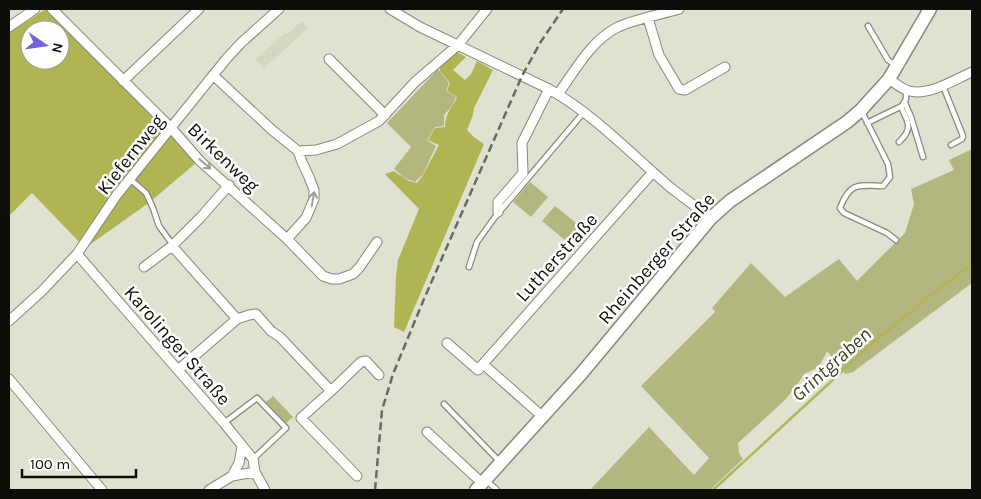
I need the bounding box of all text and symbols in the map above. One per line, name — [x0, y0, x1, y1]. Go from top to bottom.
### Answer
north arrow — [20, 20, 70, 70]
text: N — [48, 41, 67, 55]
street label: Kiefernweg — [93, 110, 169, 199]
street label: Birkenweg — [183, 118, 264, 197]
one-way arrow — [198, 158, 211, 170]
street label: Rheinberger Straße — [594, 188, 720, 329]
one-way arrow — [308, 192, 318, 208]
street label: Lutherstraße — [511, 209, 602, 306]
street label: Karolinger Straße — [119, 281, 235, 410]
water label: Grintgraben — [787, 323, 876, 406]
scale bar — [22, 446, 136, 478]
text: 100 m — [30, 455, 70, 473]

